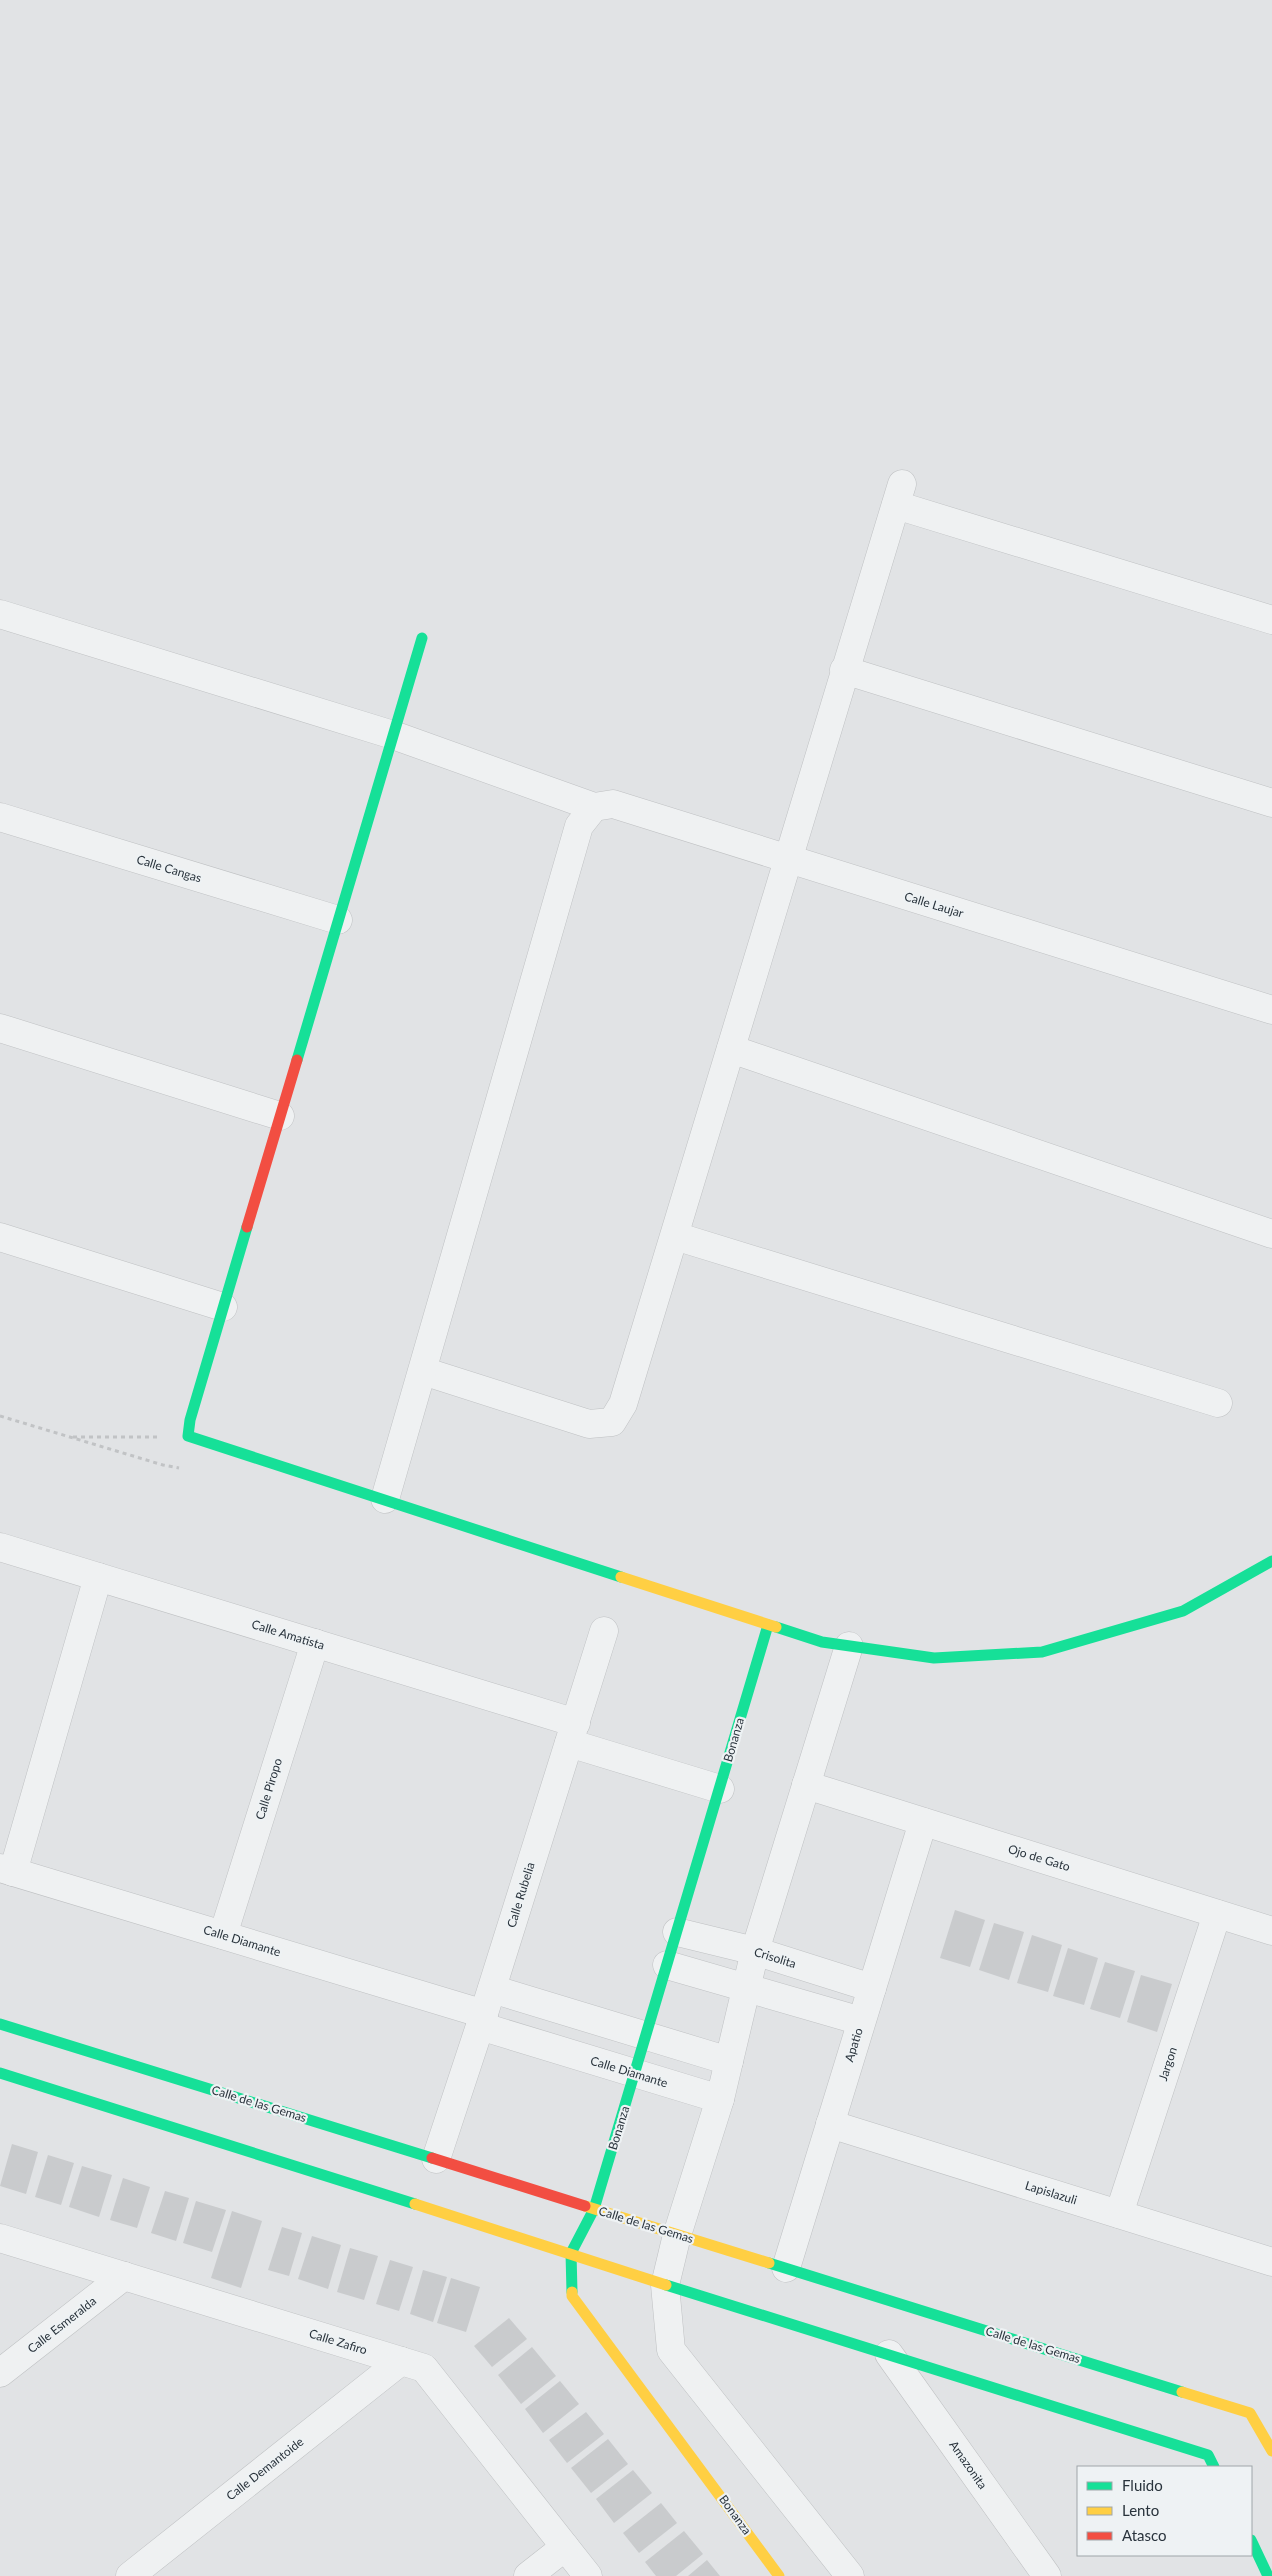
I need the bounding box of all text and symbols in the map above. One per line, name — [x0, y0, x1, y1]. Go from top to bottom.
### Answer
street label: Calle Cangas — [135, 852, 203, 886]
street label: Calle Laujar — [903, 888, 966, 921]
street label: Calle Amatista — [250, 1616, 326, 1653]
street label: Bonanza — [720, 1716, 747, 1764]
street label: Calle Piropo — [252, 1756, 285, 1821]
street label: Ojo de Gato — [1006, 1841, 1072, 1874]
street label: Calle Rubelia — [503, 1860, 538, 1929]
street label: Calle Diamante — [202, 1922, 283, 1959]
street label: Crisolita — [752, 1944, 798, 1971]
street label: Apatio — [841, 2026, 866, 2064]
street label: Jargon — [1155, 2045, 1180, 2083]
street label: Calle Diamante — [589, 2053, 670, 2090]
street label: Calle de las Gemas — [210, 2082, 308, 2125]
street label: Bonanza — [605, 2104, 632, 2152]
street label: Lapislazuli — [1023, 2178, 1079, 2208]
street label: Calle de las Gemas — [597, 2203, 695, 2246]
street label: Calle Esmeralda — [24, 2293, 99, 2356]
street label: Calle de las Gemas — [984, 2323, 1082, 2366]
street label: Calle Zafiro — [307, 2326, 369, 2358]
street label: Calle Demantoide — [223, 2434, 306, 2503]
street label: Amazonita — [946, 2438, 991, 2492]
legend — [1077, 2466, 1252, 2556]
text: Fluido — [1122, 2476, 1163, 2494]
street label: Bonanza — [716, 2492, 755, 2537]
text: Lento — [1122, 2501, 1159, 2519]
text: Atasco — [1122, 2526, 1167, 2544]

